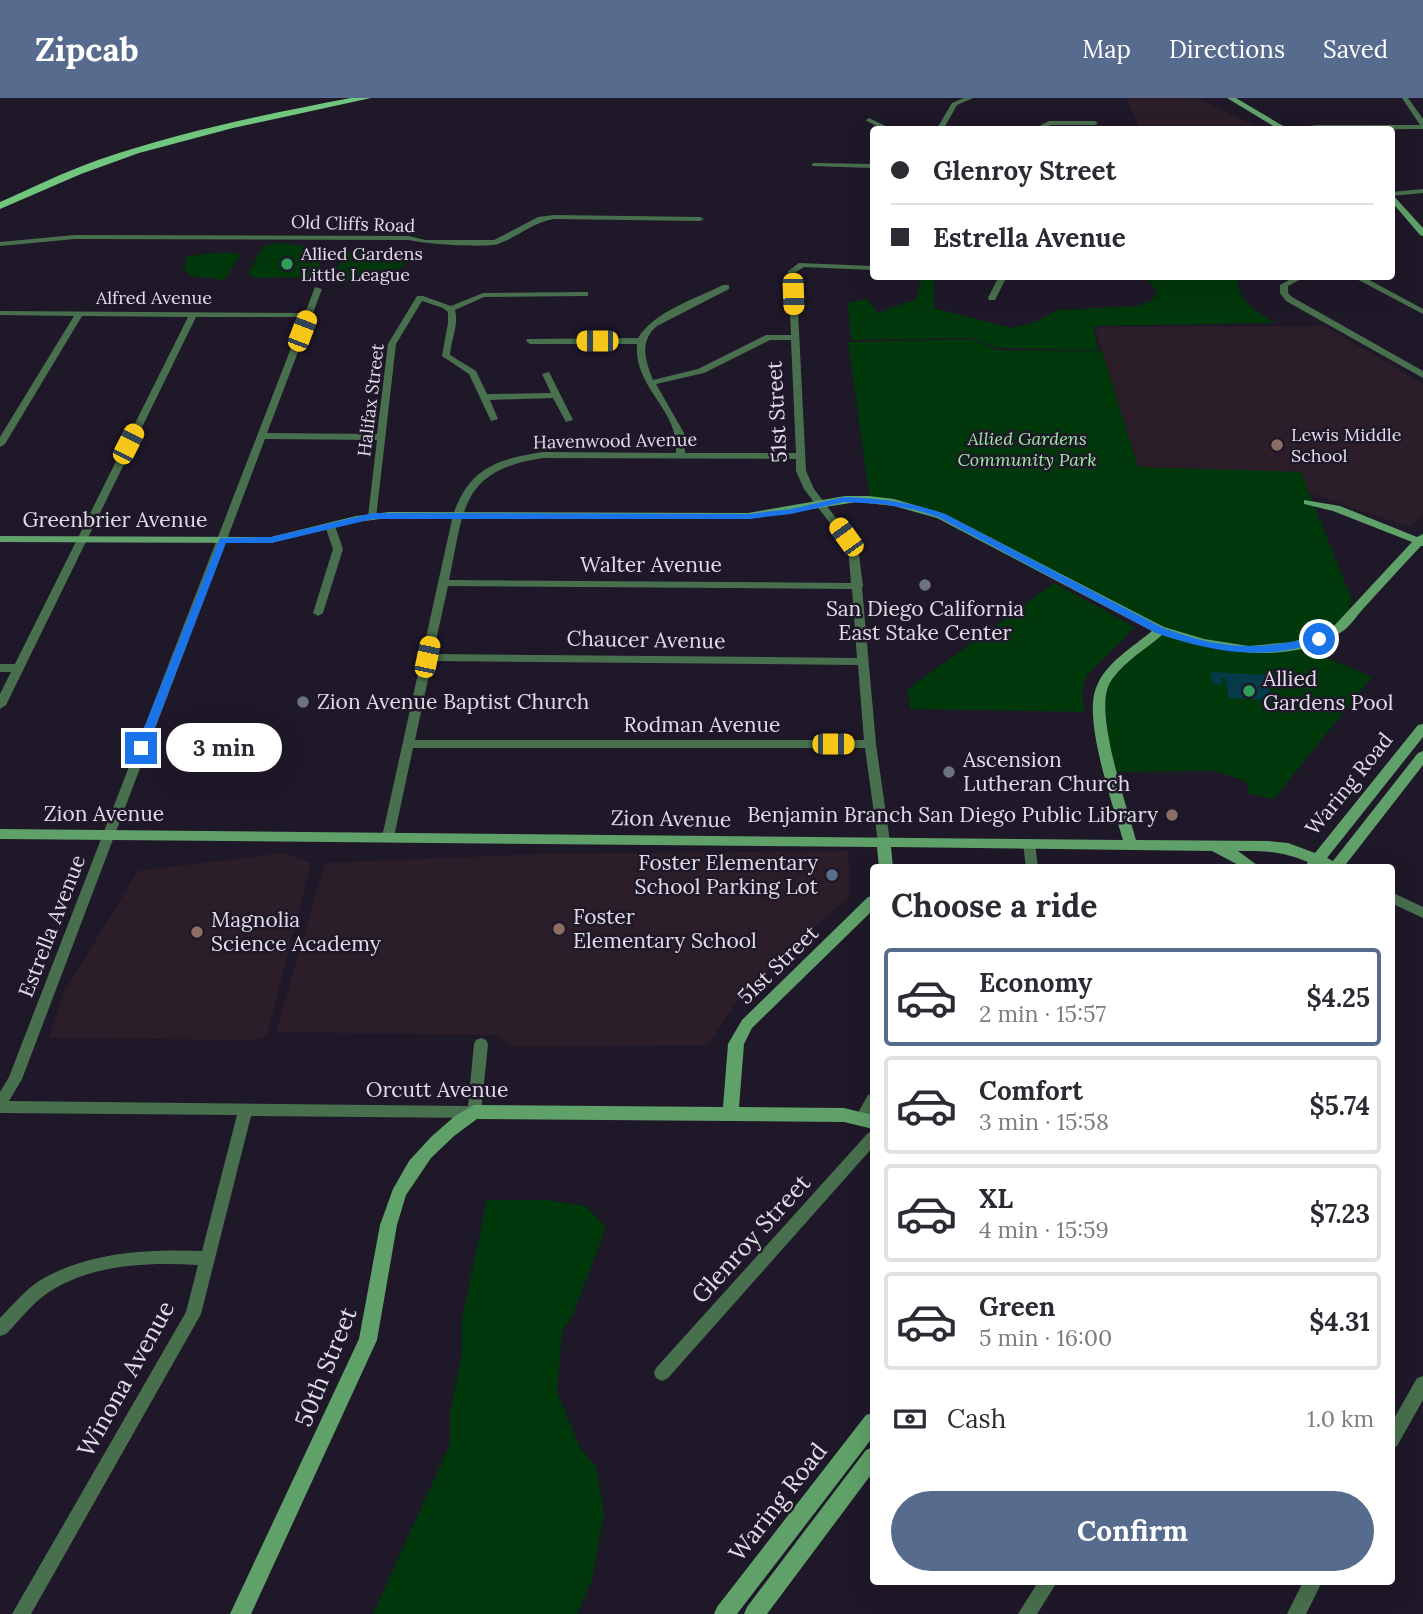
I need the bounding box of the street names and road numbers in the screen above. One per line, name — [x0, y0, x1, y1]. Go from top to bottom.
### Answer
street label: Old Cliffs Road — [290, 210, 416, 237]
street label: Alfred Avenue — [95, 286, 212, 309]
street label: Halifax Street — [352, 342, 389, 458]
street label: 51st Street — [760, 360, 793, 464]
street label: Havenwood Avenue — [533, 428, 698, 453]
street label: Greenbrier Avenue — [23, 506, 207, 533]
street label: Walter Avenue — [580, 551, 722, 578]
street label: Chaucer Avenue — [566, 625, 726, 654]
street label: Rodman Avenue — [623, 711, 781, 738]
street label: Waring Road — [1299, 727, 1398, 841]
street label: Zion Avenue — [44, 800, 164, 827]
street label: Zion Avenue — [611, 804, 731, 833]
street label: Estrella Avenue — [12, 851, 91, 1001]
street label: 51st Street — [732, 919, 824, 1010]
street label: Orcutt Avenue — [366, 1076, 508, 1103]
street label: Glenroy Street — [684, 1167, 817, 1310]
street label: Winona Avenue — [70, 1295, 181, 1462]
street label: 50th Street — [288, 1302, 364, 1431]
street label: Waring Road — [722, 1436, 834, 1567]

